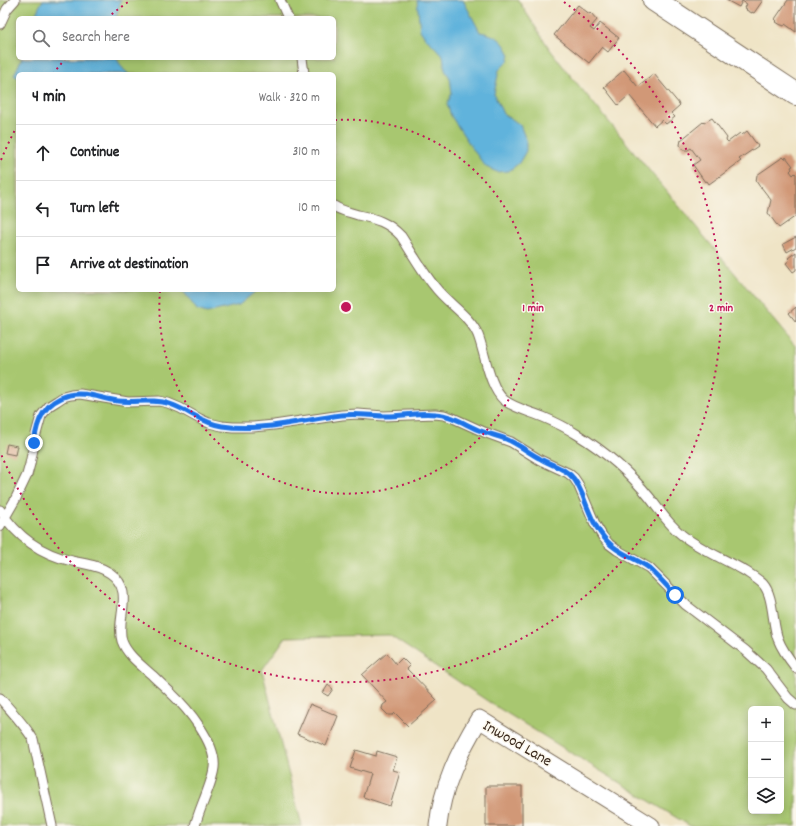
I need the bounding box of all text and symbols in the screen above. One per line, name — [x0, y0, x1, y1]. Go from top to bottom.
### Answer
search box — [16, 16, 336, 60]
icon: search — [30, 27, 52, 49]
text: Search here — [62, 27, 130, 49]
text: 4 min — [32, 86, 66, 110]
text: Walk · 320 m — [259, 89, 320, 108]
icon: ahead — [32, 142, 54, 164]
text: Continue — [70, 142, 119, 164]
text: 310 m — [292, 143, 320, 162]
icon: left — [32, 198, 54, 220]
text: Turn left — [70, 198, 119, 220]
text: 10 m — [298, 199, 320, 218]
icon: arrive — [32, 254, 54, 276]
text: Arrive at destination — [70, 254, 188, 276]
centre of rings — [339, 300, 353, 314]
text: 1 min — [522, 300, 544, 317]
text: 2 min — [709, 300, 733, 317]
route end — [25, 434, 43, 452]
route start — [666, 586, 684, 604]
map controls — [748, 706, 784, 814]
button: + — [748, 706, 784, 742]
street label: Inwood Lane — [478, 715, 556, 773]
button: − — [748, 742, 784, 778]
button: layers — [748, 778, 784, 814]

